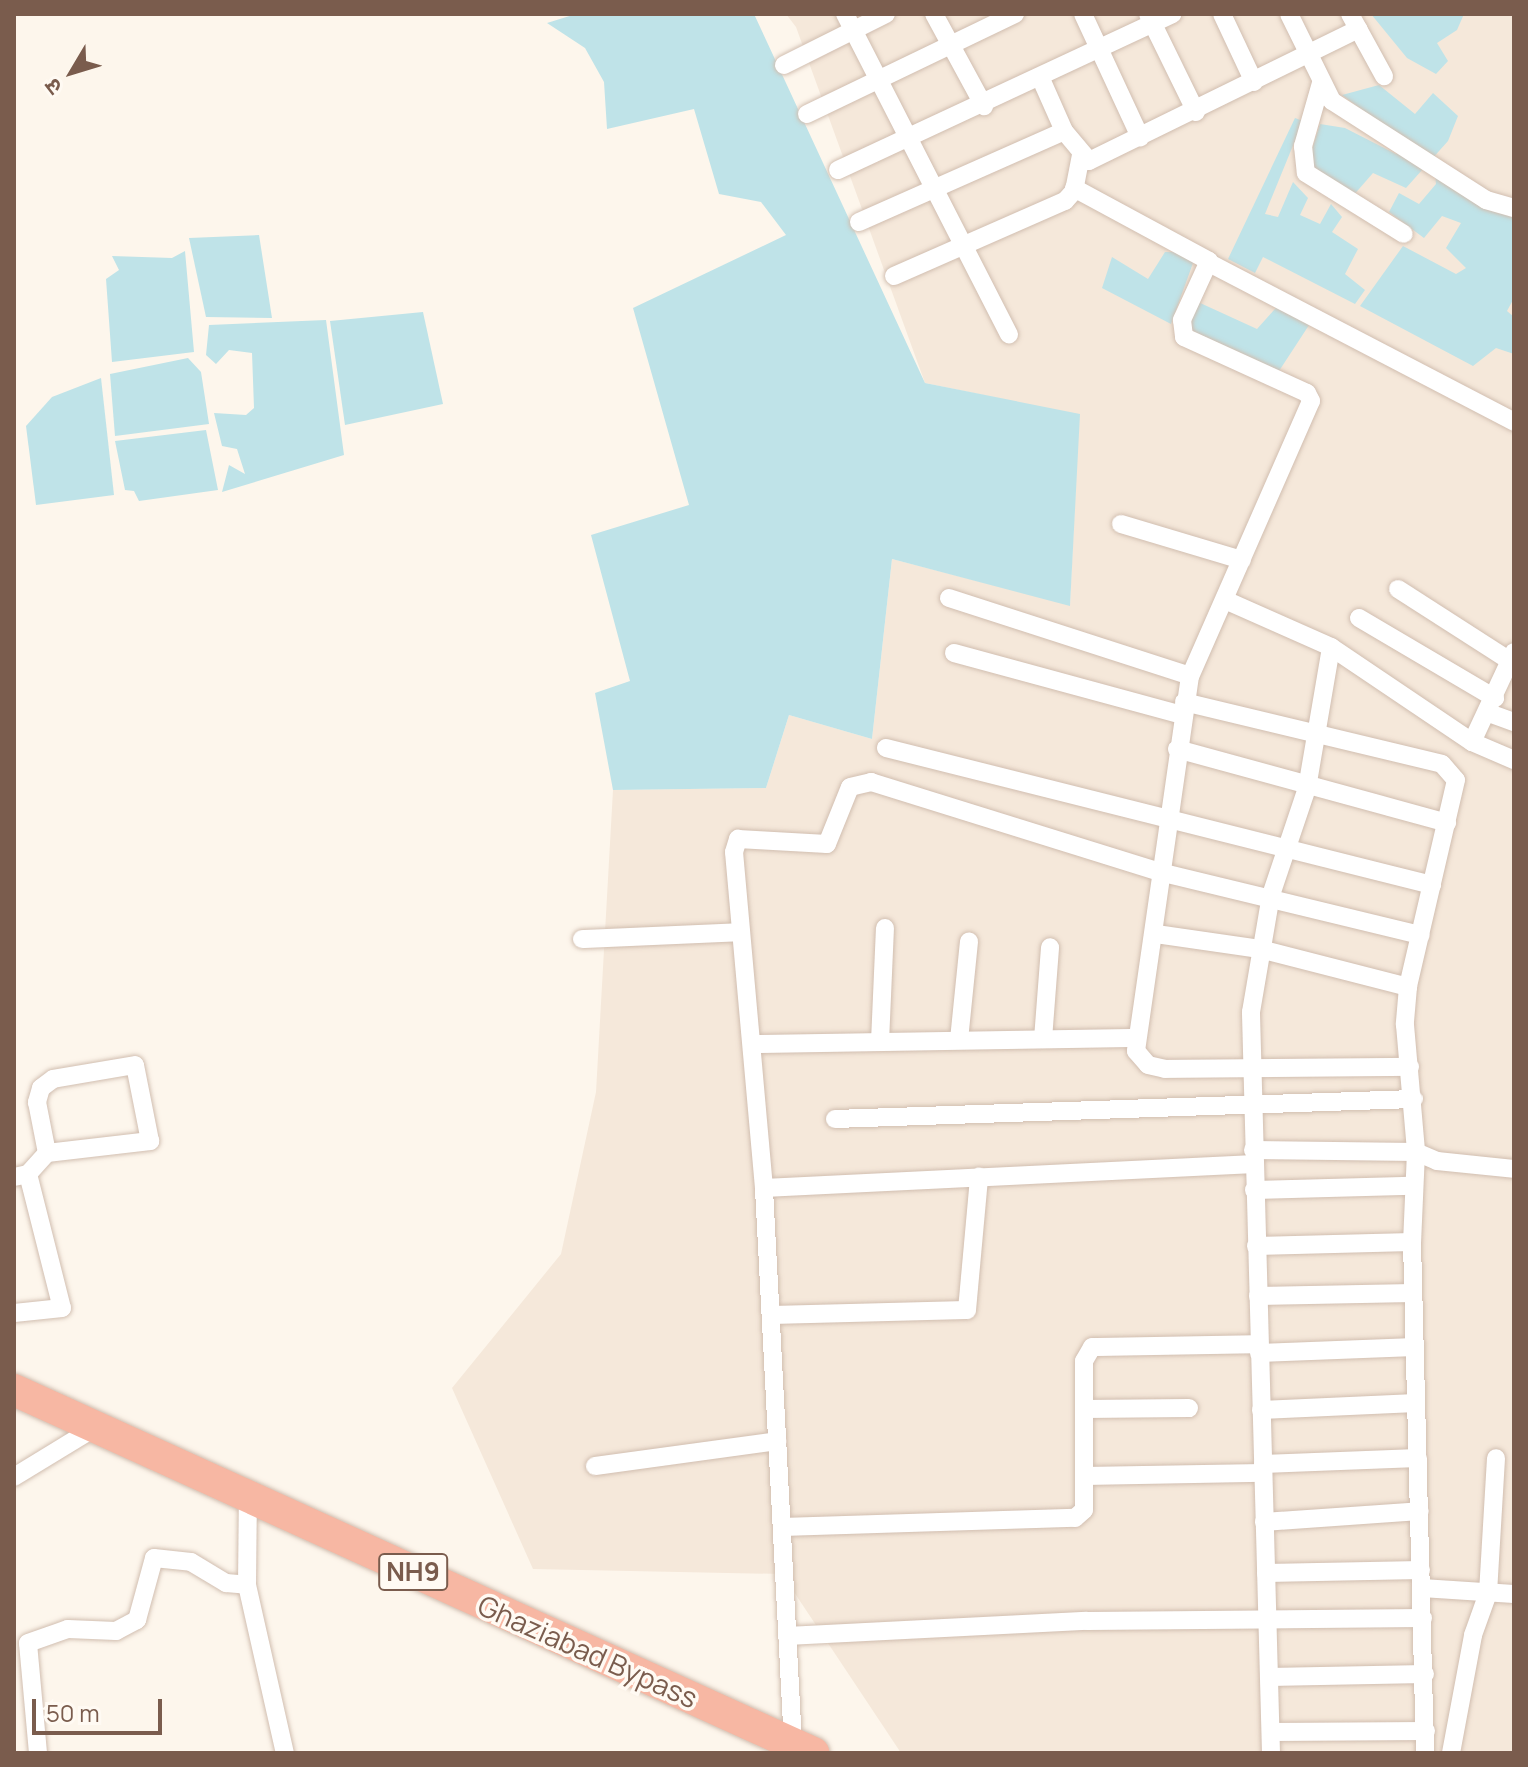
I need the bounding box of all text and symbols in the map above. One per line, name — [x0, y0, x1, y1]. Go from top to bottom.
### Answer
north arrow — [32, 32, 112, 112]
text: उ — [37, 72, 69, 101]
road number: NH9 — [377, 1550, 449, 1594]
street label: Ghaziabad Bypass — [473, 1588, 703, 1714]
scale bar — [36, 1683, 166, 1733]
text: 50 m — [46, 1696, 100, 1729]

